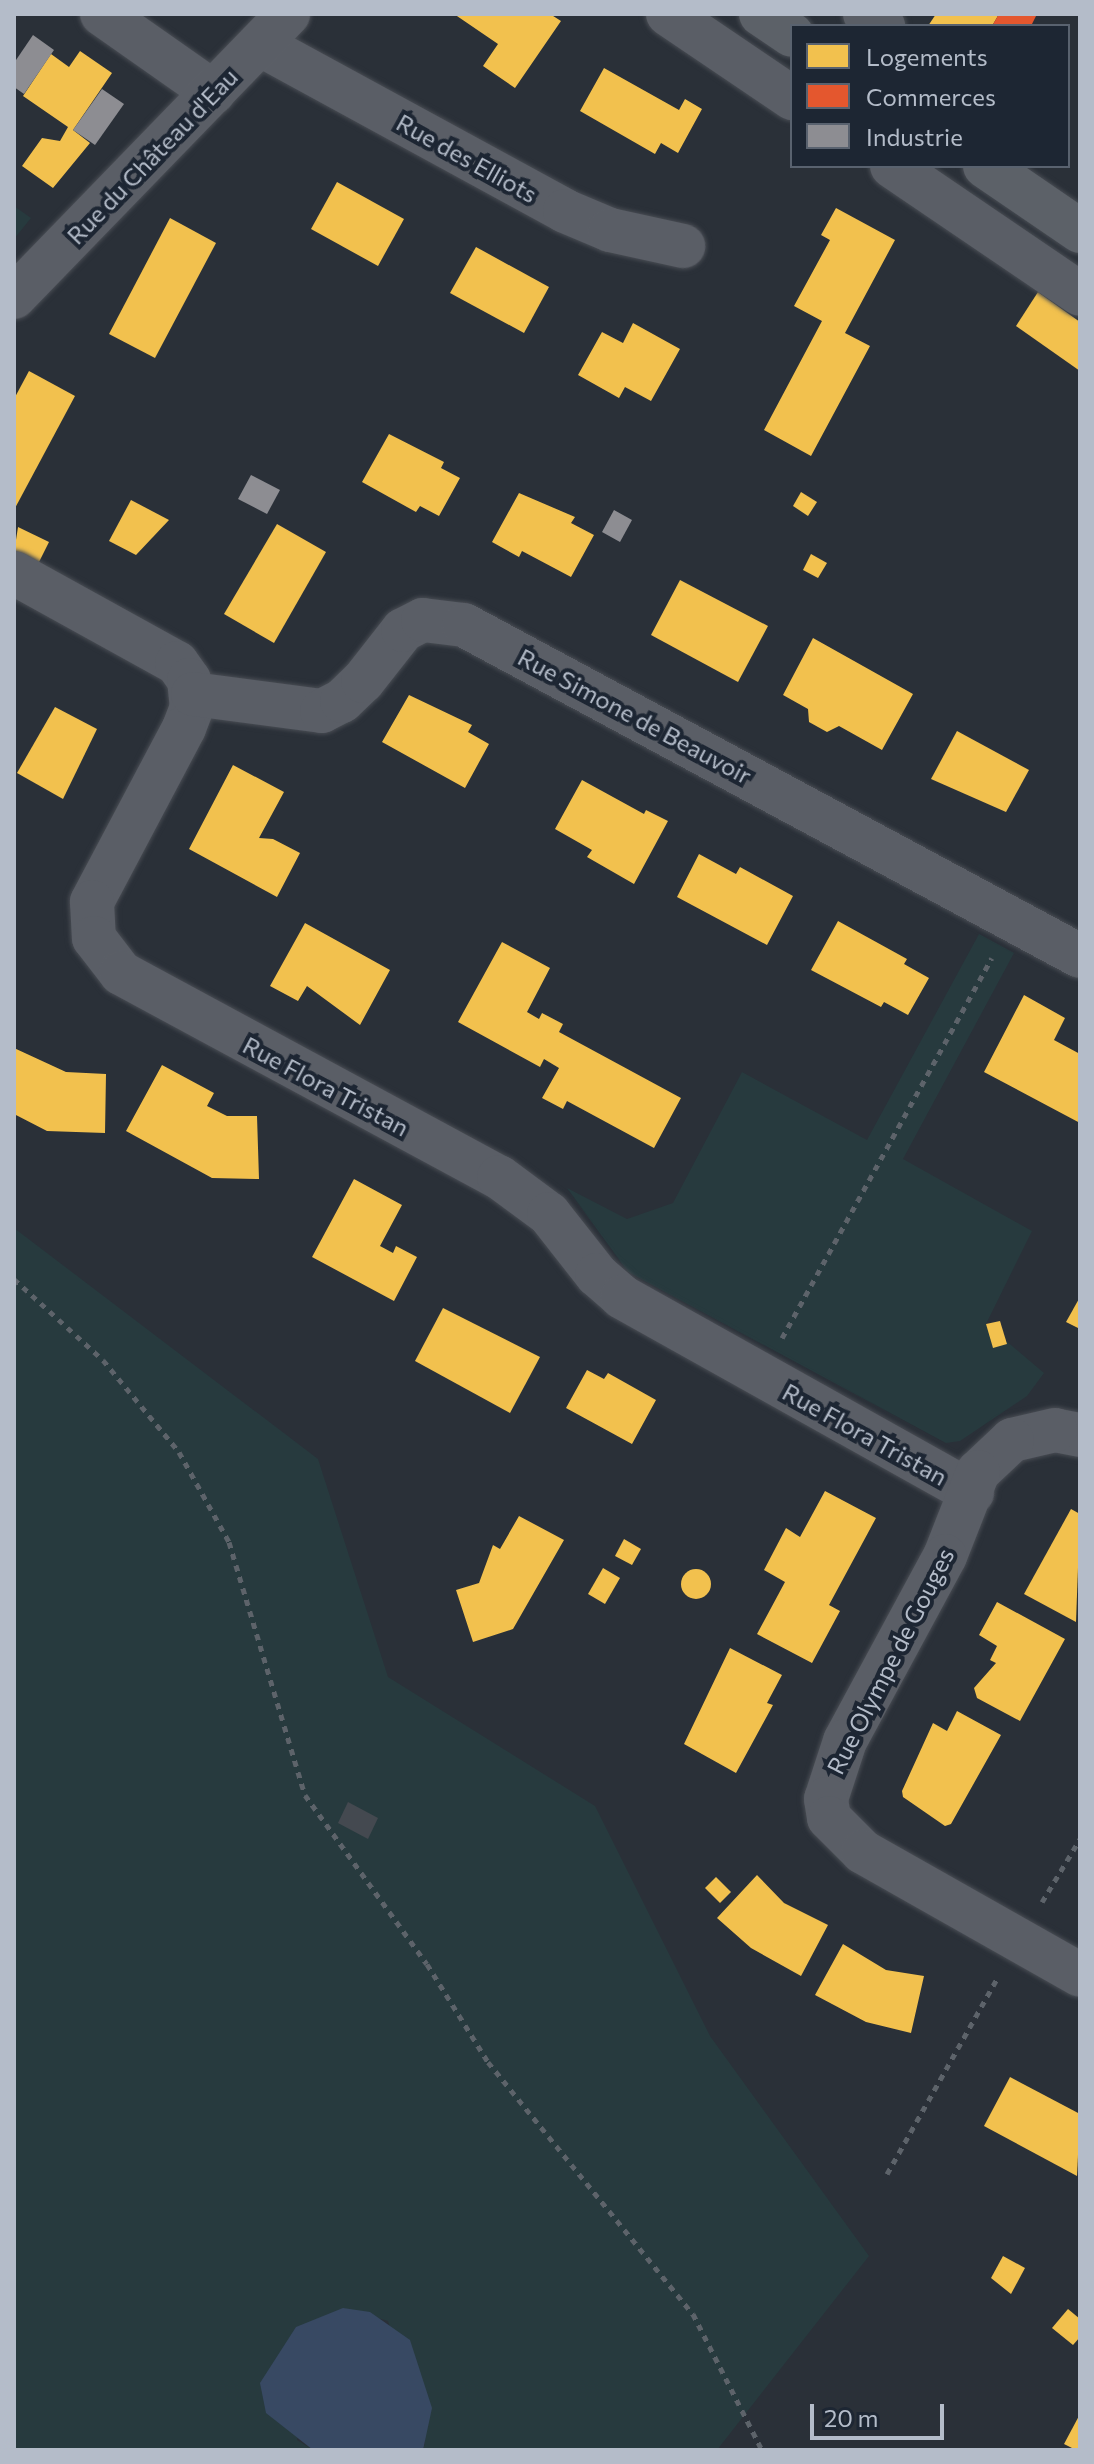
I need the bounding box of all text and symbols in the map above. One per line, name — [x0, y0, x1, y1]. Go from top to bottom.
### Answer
legend — [790, 24, 1070, 168]
text: Logements — [866, 42, 988, 71]
street label: Rue du Château d'Eau — [61, 62, 243, 250]
text: Commerces — [866, 82, 996, 111]
street label: Rue des Elliots — [392, 108, 542, 208]
text: Industrie — [866, 122, 963, 151]
street label: Rue Simone de Beauvoir — [513, 642, 757, 790]
street label: Rue Flora Tristan — [238, 1030, 414, 1142]
street label: Rue Flora Tristan — [778, 1377, 952, 1491]
street label: Rue Olympe de Gouges — [820, 1543, 960, 1779]
scale bar — [814, 2388, 948, 2438]
text: 20 m — [824, 2403, 878, 2432]

